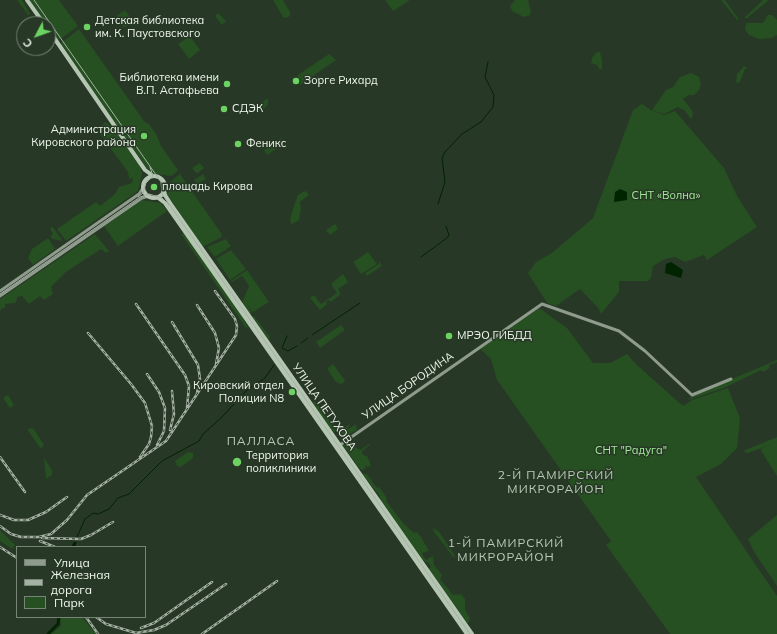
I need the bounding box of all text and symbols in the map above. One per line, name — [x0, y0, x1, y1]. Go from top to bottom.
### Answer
place label: Детская библиотека им. К. Паустовского — [95, 14, 204, 40]
north arrow — [16, 16, 56, 56]
marker: Детская библиотека им. К. Паустовского — [82, 22, 92, 32]
text: С — [20, 36, 35, 51]
place label: Библиотека имени В.П. Астафьева — [120, 71, 219, 97]
place label: Зорге Рихард — [304, 74, 378, 88]
marker: Зорге Рихард — [291, 76, 301, 86]
marker: Библиотека имени В.П. Астафьева — [222, 79, 232, 89]
place label: СДЭК — [232, 102, 263, 116]
marker: СДЭК — [219, 104, 229, 114]
place label: Администрация Кировского района — [31, 123, 136, 149]
marker: Администрация Кировского района — [139, 131, 149, 141]
place label: Феникс — [246, 137, 286, 151]
marker: Феникс — [233, 139, 243, 149]
place label: площадь Кирова — [162, 180, 253, 194]
marker: площадь Кирова — [149, 182, 159, 192]
park label: СНТ «Волна» — [632, 189, 700, 203]
place label: МРЭО ГИБДД — [457, 329, 532, 343]
marker: МРЭО ГИБДД — [444, 331, 454, 341]
street label: УЛИЦА БОРОДИНА — [360, 349, 456, 423]
street label: УЛИЦА ПЕТУХОВА — [289, 361, 359, 453]
place label: Кировский отдел Полиции N8 — [193, 379, 284, 405]
marker: Кировский отдел Полиции N8 — [287, 387, 297, 397]
district label: ПАЛЛАСА — [227, 434, 295, 448]
park label: СНТ "Радуга" — [595, 444, 667, 458]
place label: Территория поликлиники — [246, 449, 316, 475]
marker: Территория поликлиники — [231, 456, 243, 468]
district label: 2-Й ПАМИРСКИЙ МИКРОРАЙОН — [498, 468, 614, 496]
district label: 1-Й ПАМИРСКИЙ МИКРОРАЙОН — [448, 536, 564, 564]
legend — [16, 546, 146, 618]
text: Улица — [54, 555, 90, 570]
text: Железная дорога — [51, 567, 110, 597]
text: Парк — [54, 595, 84, 610]

